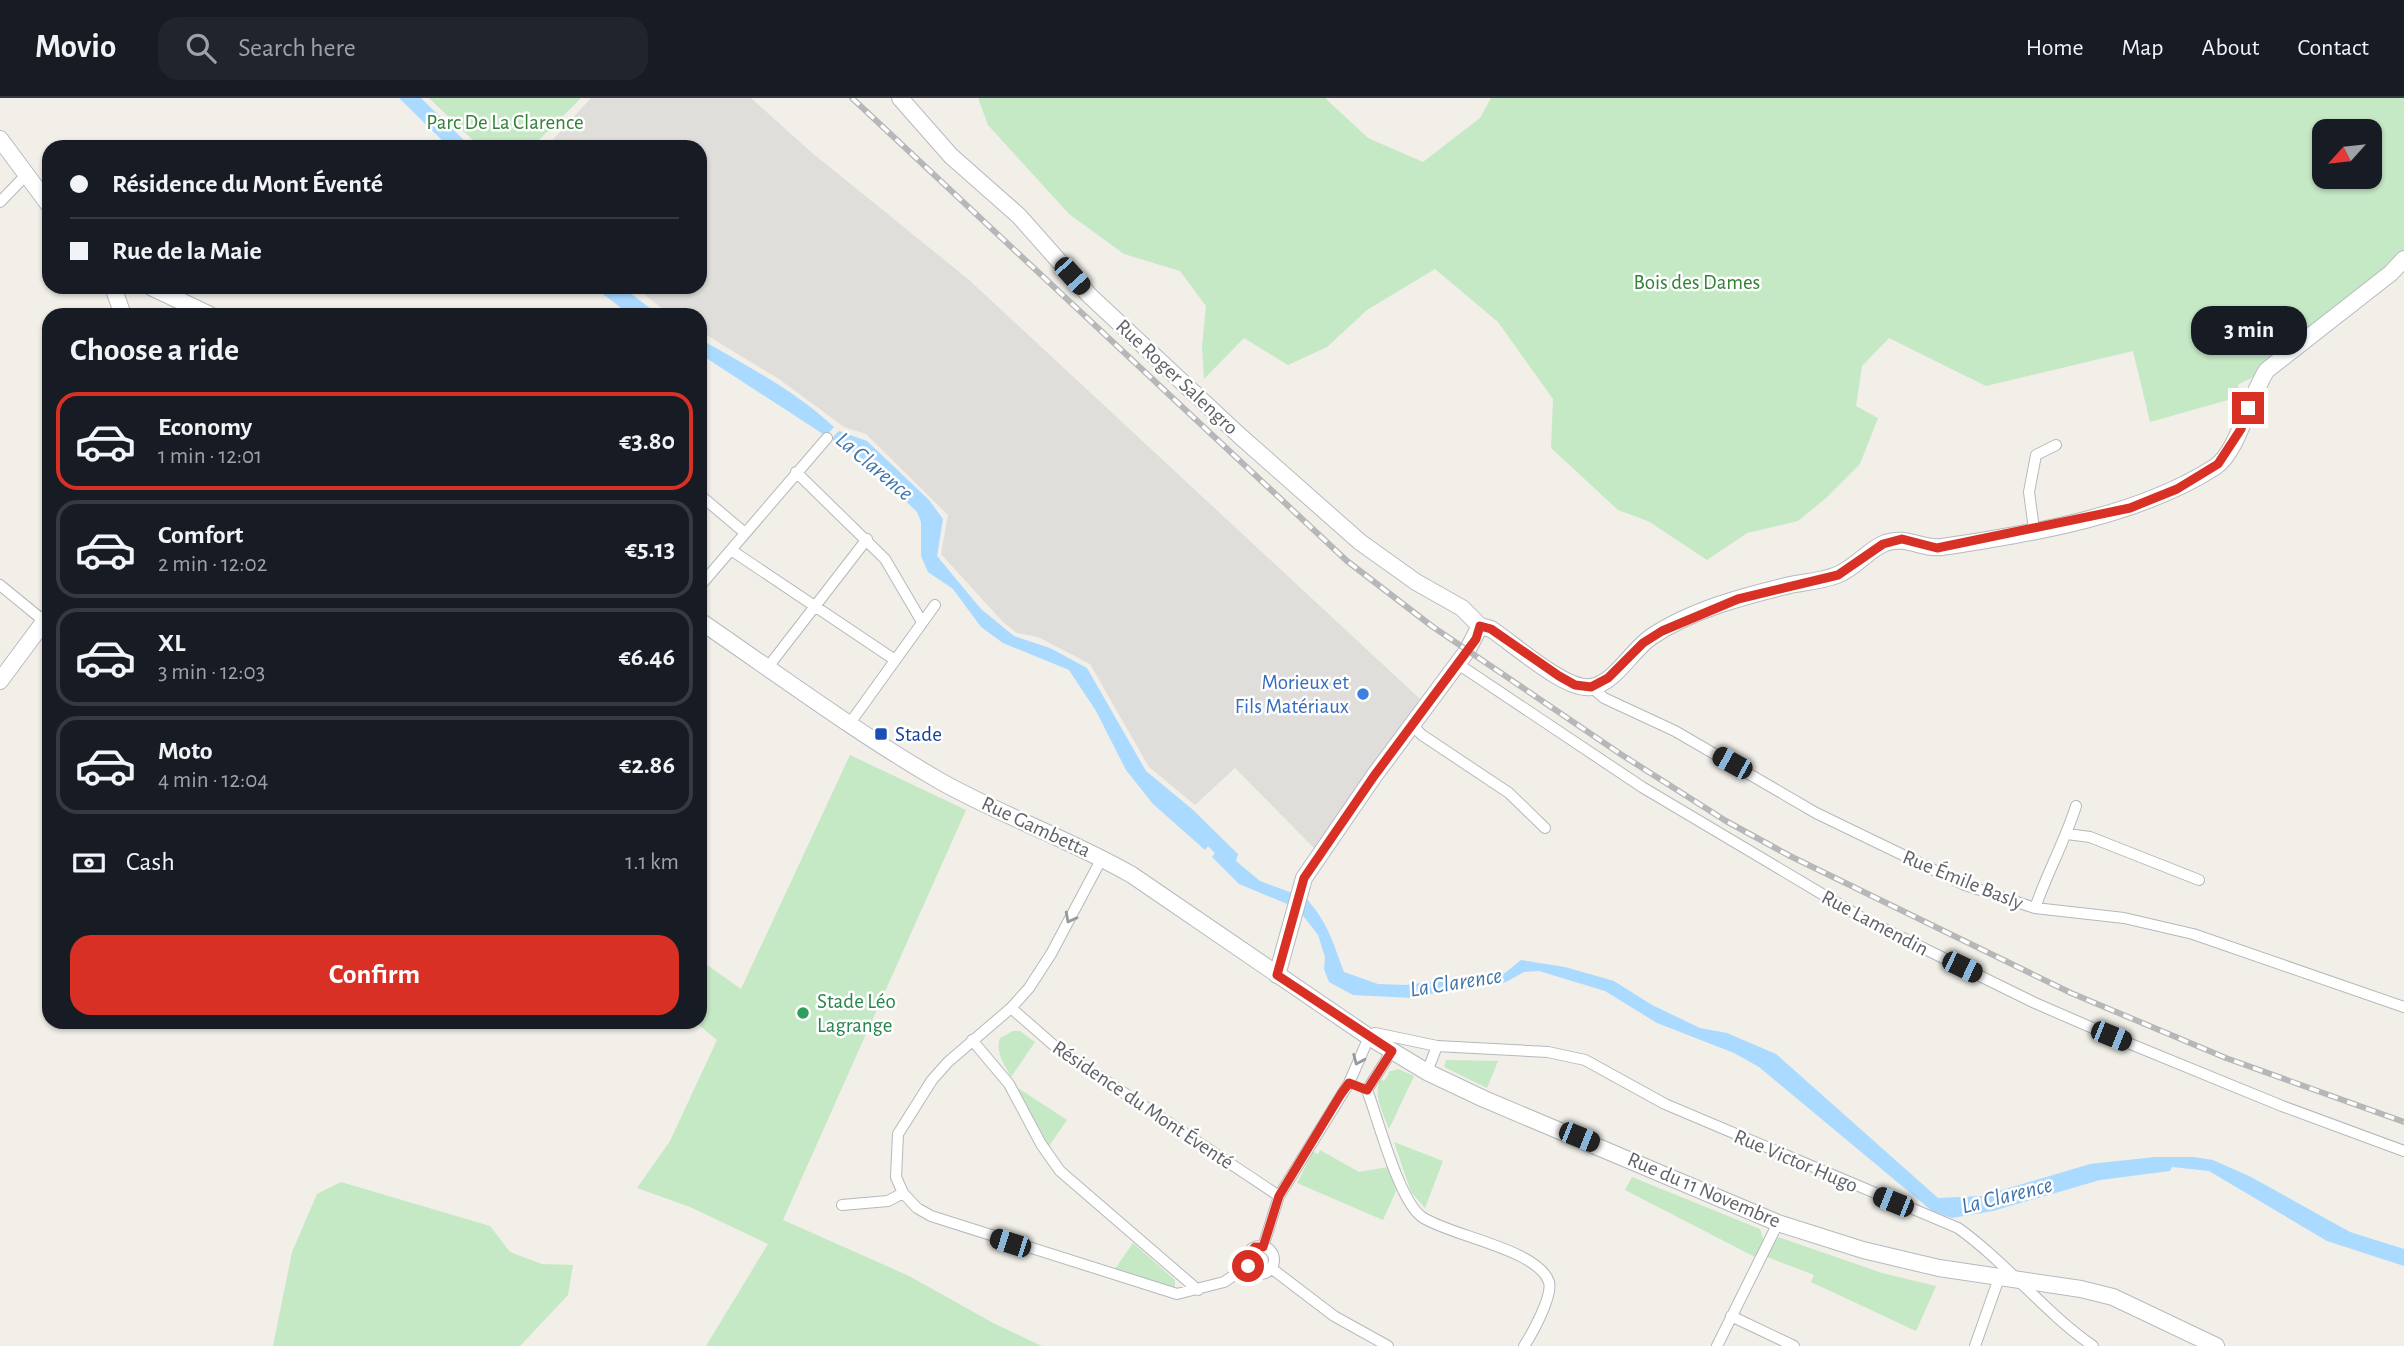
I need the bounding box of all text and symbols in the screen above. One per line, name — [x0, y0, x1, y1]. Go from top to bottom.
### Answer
search box — [158, 17, 648, 80]
icon: search — [182, 29, 220, 67]
text: Movio — [35, 31, 116, 64]
text: Search here — [238, 35, 356, 61]
text: Home — [2026, 36, 2084, 60]
text: Map — [2122, 36, 2164, 60]
text: About — [2202, 36, 2259, 60]
text: Contact — [2297, 36, 2369, 60]
park label: Parc De La Clarence — [426, 112, 584, 133]
north arrow — [2312, 119, 2382, 189]
map controls — [2312, 119, 2382, 189]
text: Résidence du Mont Éventé — [112, 171, 383, 197]
text: Rue de la Maie — [112, 238, 262, 264]
car — [1051, 253, 1094, 299]
park label: Bois des Dames — [1634, 272, 1760, 293]
callout: 3 min — [2190, 306, 2306, 356]
street label: Rue Roger Salengro — [1112, 315, 1242, 439]
text: 3 min — [2224, 319, 2274, 342]
text: Choose a ride — [70, 334, 239, 366]
route end — [2232, 392, 2264, 424]
icon: car — [74, 410, 137, 473]
text: Economy — [158, 414, 252, 440]
text: €3.80 — [619, 428, 675, 454]
water label: La Clarence — [831, 428, 917, 506]
text: 1 min · 12:01 — [158, 445, 262, 468]
icon: car — [74, 518, 137, 581]
text: Comfort — [158, 522, 243, 548]
text: €5.13 — [625, 536, 675, 562]
text: 2 min · 12:02 — [158, 553, 267, 576]
icon: car — [74, 626, 137, 689]
text: XL — [158, 630, 185, 656]
text: €6.46 — [619, 644, 675, 670]
text: 3 min · 12:03 — [158, 661, 265, 684]
place label: Morieux et Fils Matériaux — [1235, 672, 1349, 717]
marker: Morieux et Fils Matériaux — [1355, 686, 1371, 702]
place label: Stade — [895, 724, 942, 745]
marker: Stade — [873, 726, 889, 742]
icon: car — [74, 734, 137, 797]
text: Moto — [158, 738, 213, 764]
car — [1709, 744, 1756, 782]
text: €2.86 — [619, 752, 675, 778]
text: 4 min · 12:04 — [158, 769, 268, 792]
street label: Rue Gambetta — [978, 793, 1094, 861]
icon: cash — [70, 844, 108, 882]
street label: Rue Émile Basly — [1900, 844, 2027, 914]
text: Cash — [126, 849, 175, 875]
text: 1.1 km — [625, 851, 679, 874]
street label: Rue Lamendin — [1818, 886, 1932, 960]
one-way arrow — [1065, 911, 1078, 923]
button: Confirm — [70, 935, 679, 1015]
car — [1939, 948, 1986, 986]
water label: La Clarence — [1408, 964, 1504, 1002]
place label: Stade Léo Lagrange — [817, 991, 896, 1036]
marker: Stade Léo Lagrange — [795, 1005, 811, 1021]
car — [2088, 1018, 2135, 1054]
street label: Résidence du Mont Éventé — [1049, 1035, 1238, 1173]
one-way arrow — [1352, 1052, 1366, 1065]
car — [1556, 1119, 1603, 1155]
street label: Rue Victor Hugo — [1731, 1125, 1861, 1197]
street label: Rue du 11 Novembre — [1624, 1148, 1784, 1232]
water label: La Clarence — [1959, 1174, 2055, 1218]
car — [1870, 1184, 1917, 1220]
car — [987, 1227, 1034, 1259]
route start — [1232, 1250, 1264, 1282]

